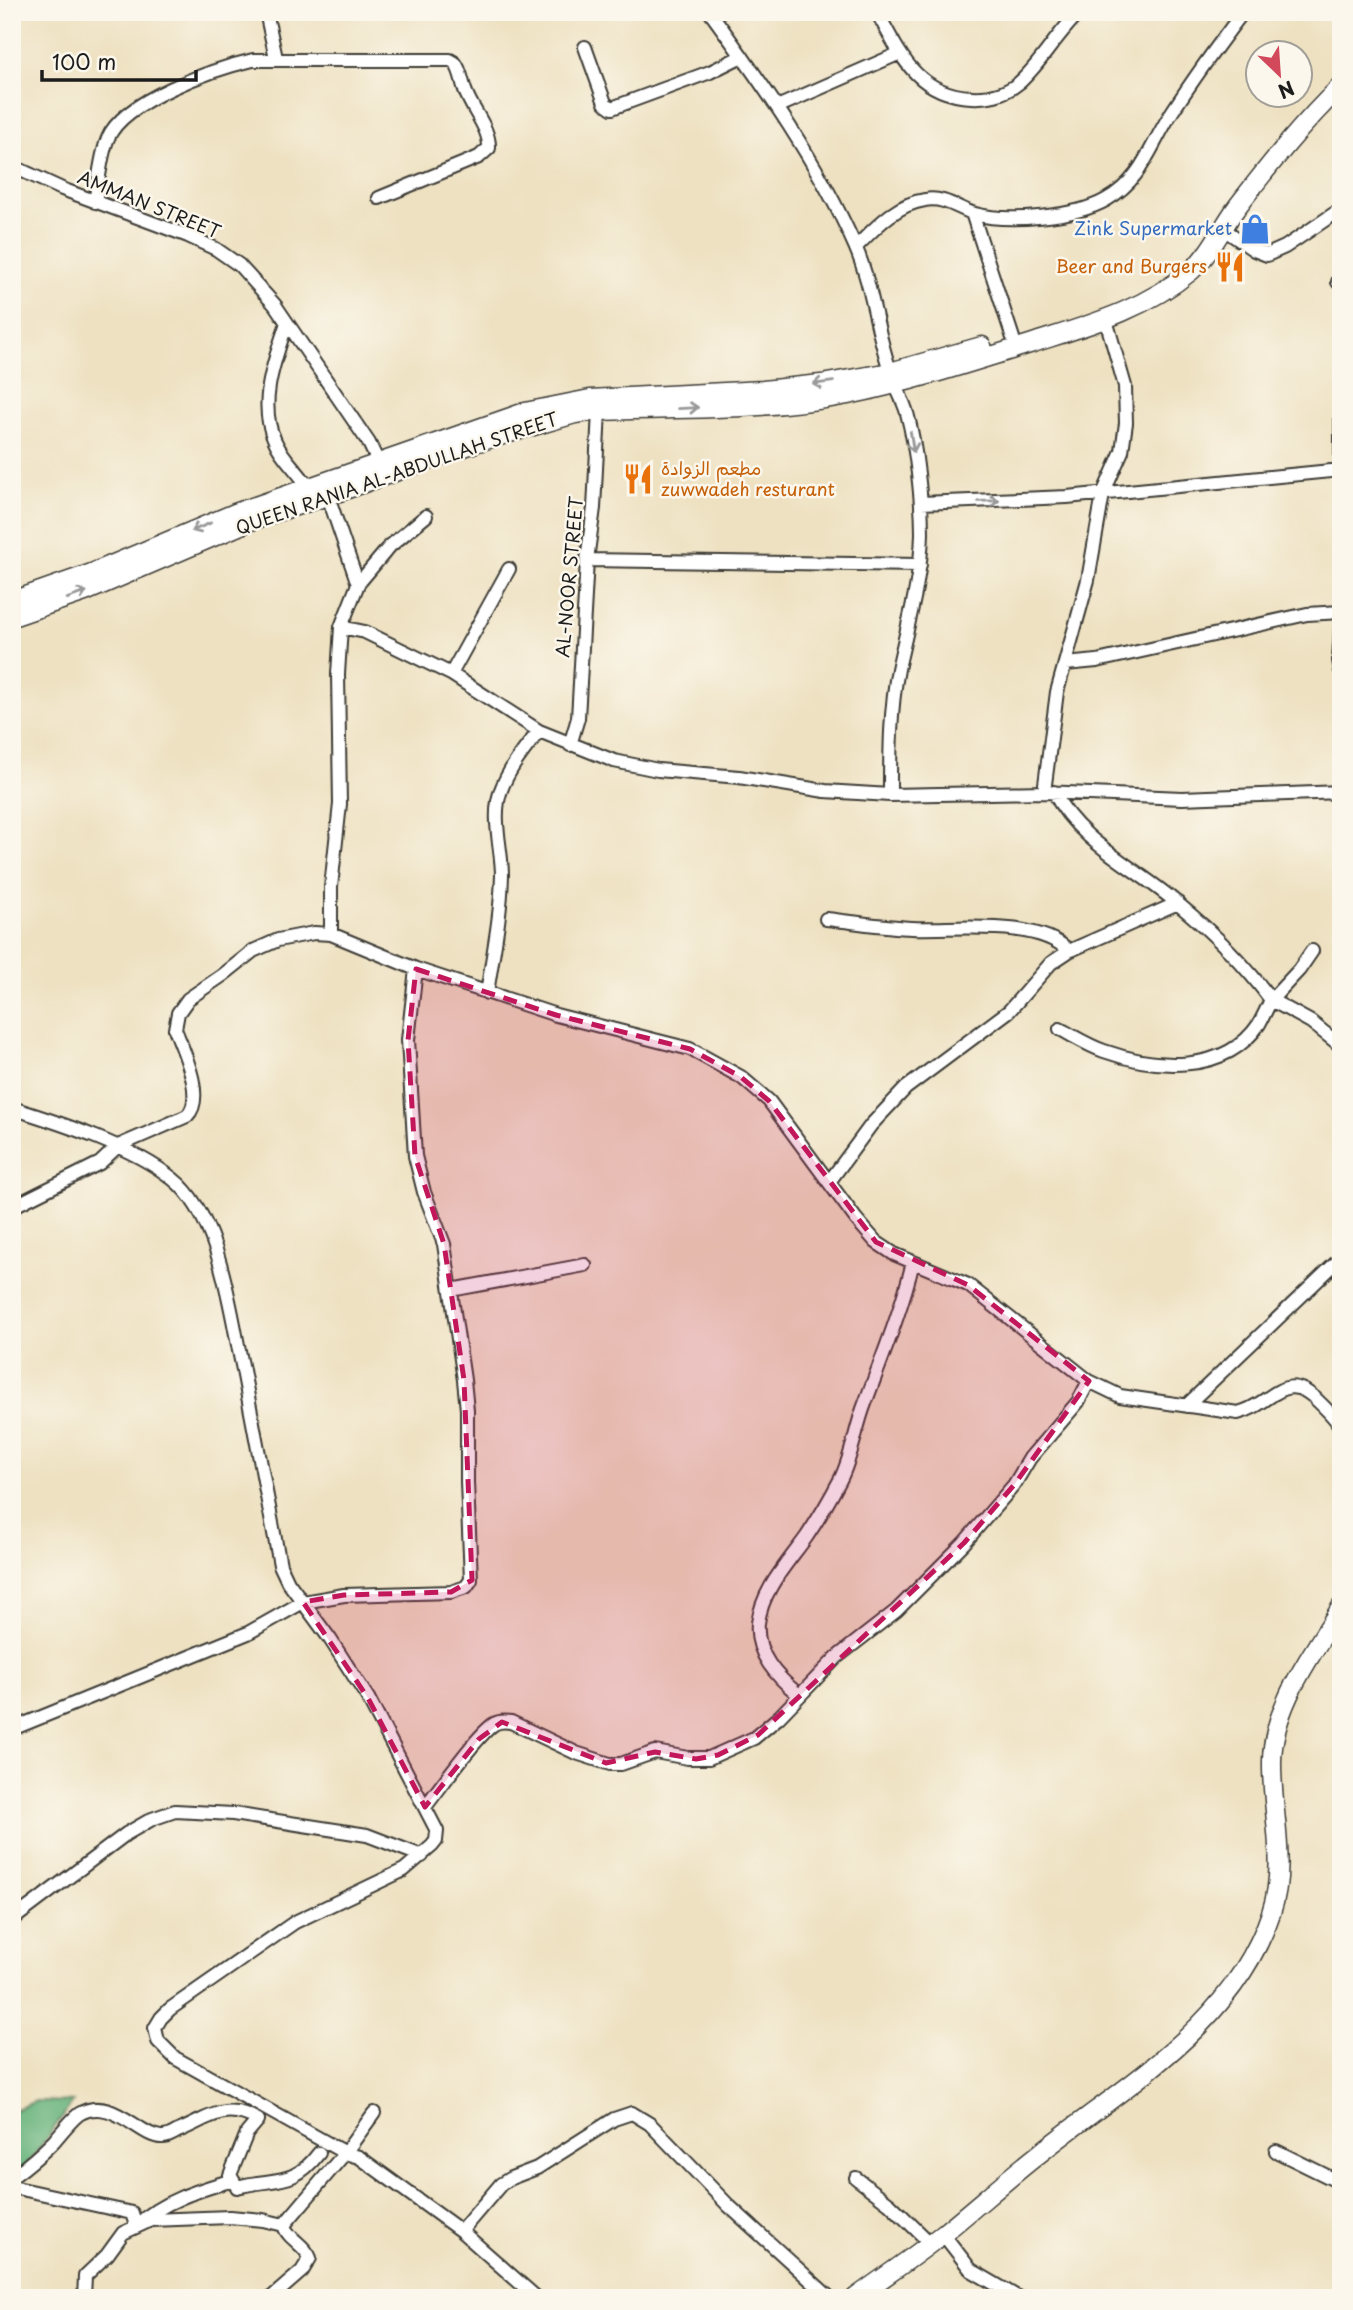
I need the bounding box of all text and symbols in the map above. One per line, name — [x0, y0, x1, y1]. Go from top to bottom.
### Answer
scale bar — [42, 38, 196, 82]
north arrow — [1244, 38, 1314, 108]
text: 100 m — [52, 45, 116, 77]
text: N — [1274, 74, 1299, 106]
street label: AMMAN STREET — [74, 163, 226, 245]
shop icon: Zink Supermarket — [1238, 212, 1272, 246]
place label: Zink Supermarket — [1074, 214, 1232, 241]
restaurant icon: Beer and Burgers — [1213, 250, 1247, 284]
place label: Beer and Burgers — [1056, 252, 1207, 279]
one-way arrow — [812, 377, 835, 390]
one-way arrow — [676, 401, 699, 414]
street label: QUEEN RANIA AL-ABDULLAH STREET — [232, 404, 562, 541]
one-way arrow — [906, 430, 919, 453]
place label: مطعم الزوادة zuwwadeh resturant — [661, 454, 835, 502]
restaurant icon: مطعم الزوادة zuwwadeh resturant — [621, 462, 655, 496]
street label: AL-NOOR STREET — [548, 494, 589, 659]
one-way arrow — [977, 494, 1000, 507]
one-way arrow — [191, 521, 212, 534]
one-way arrow — [65, 588, 87, 600]

